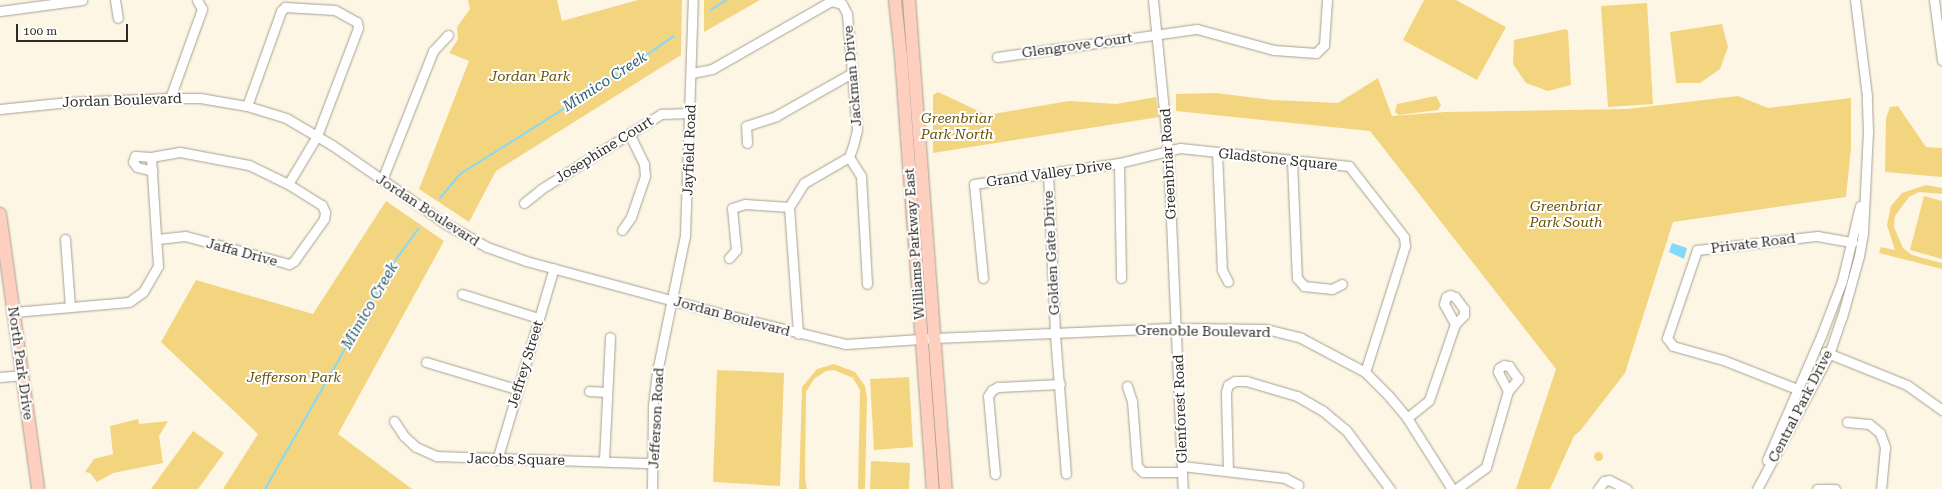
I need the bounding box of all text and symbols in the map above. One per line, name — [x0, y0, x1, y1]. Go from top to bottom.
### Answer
scale bar — [18, 16, 130, 42]
text: 100 m — [23, 24, 57, 38]
street label: Jackman Drive — [839, 25, 865, 127]
street label: Glengrove Court — [1021, 29, 1133, 61]
water label: Mimico Creek — [559, 48, 651, 116]
park label: Jordan Park — [490, 68, 570, 84]
street label: Jordan Boulevard — [62, 90, 182, 110]
street label: Jayfield Road — [679, 104, 699, 196]
street label: Greenbriar Road — [1157, 108, 1179, 220]
park label: Greenbriar Park North — [921, 110, 993, 142]
street label: Josephine Court — [552, 112, 656, 186]
street label: Gladstone Square — [1218, 144, 1338, 174]
street label: Grand Valley Drive — [985, 156, 1113, 190]
street label: Williams Parkway East — [900, 168, 928, 320]
street label: Jordan Boulevard — [373, 170, 483, 250]
street label: Golden Gate Drive — [1039, 190, 1063, 316]
park label: Greenbriar Park South — [1530, 198, 1602, 230]
street label: Private Road — [1710, 229, 1796, 257]
street label: Jaffa Drive — [205, 234, 279, 270]
water label: Mimico Creek — [338, 259, 402, 353]
street label: Jordan Boulevard — [672, 292, 792, 340]
street label: North Park Drive — [5, 305, 37, 421]
street label: Jeffrey Street — [504, 318, 546, 410]
street label: Grenoble Boulevard — [1135, 321, 1271, 341]
street label: Central Park Drive — [1764, 347, 1836, 465]
street label: Glenforest Road — [1170, 354, 1190, 464]
street label: Jefferson Road — [645, 367, 667, 469]
park label: Jefferson Park — [247, 369, 341, 385]
street label: Jacobs Square — [467, 450, 565, 468]

